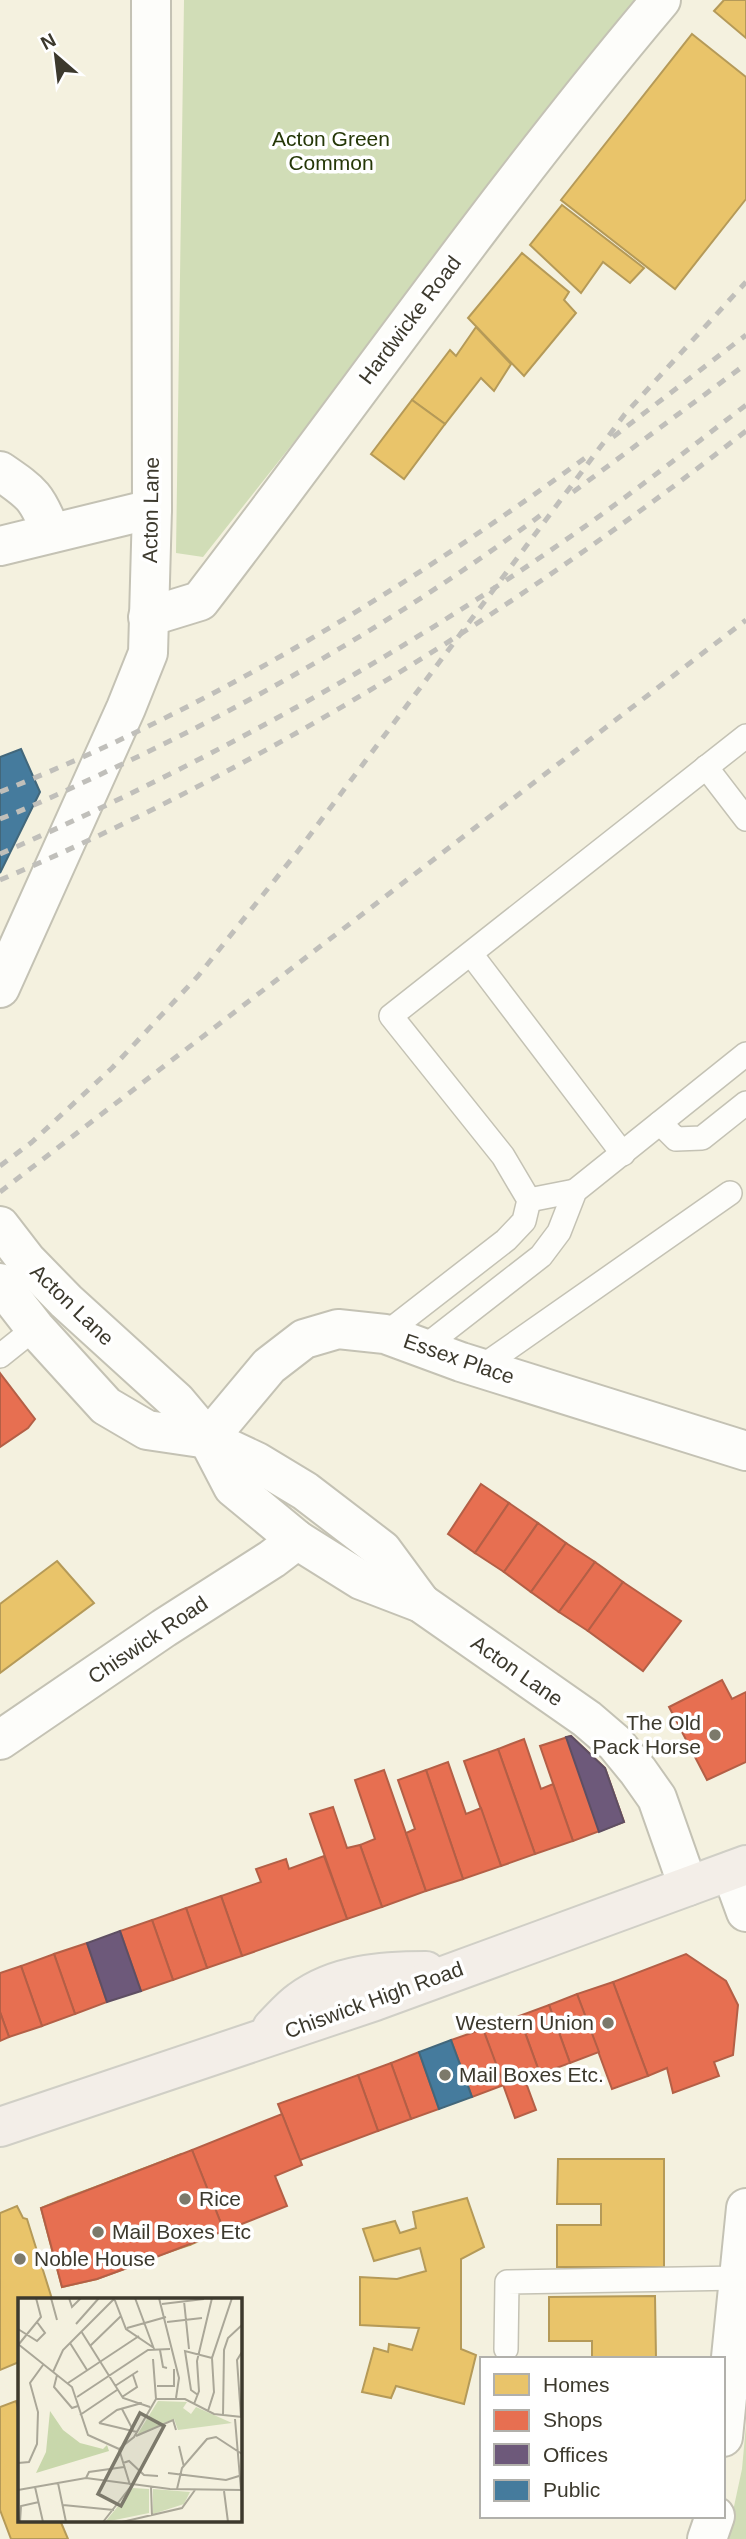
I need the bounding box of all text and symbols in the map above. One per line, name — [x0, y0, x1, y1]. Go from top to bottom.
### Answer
north arrow — [21, 21, 91, 91]
text: N — [37, 29, 59, 54]
park label: Acton Green Common — [272, 127, 390, 174]
street label: Hardwicke Road — [354, 251, 465, 388]
street label: Acton Lane — [138, 457, 163, 563]
street label: Acton Lane — [26, 1259, 119, 1350]
street label: Essex Place — [401, 1329, 518, 1388]
street label: Chiswick Road — [84, 1591, 212, 1688]
street label: Acton Lane — [467, 1631, 567, 1710]
place label: The Old Pack Horse — [592, 1711, 701, 1758]
marker: The Old Pack Horse — [707, 1727, 723, 1743]
street label: Chiswick High Road — [282, 1957, 466, 2042]
place label: Western Union — [455, 2011, 594, 2034]
marker: Western Union — [600, 2015, 616, 2031]
place label: Mail Boxes Etc. — [459, 2063, 604, 2086]
marker: Mail Boxes Etc. — [437, 2067, 453, 2083]
place label: Rice — [199, 2187, 241, 2210]
marker: Rice — [177, 2191, 193, 2207]
place label: Mail Boxes Etc — [112, 2220, 251, 2243]
marker: Mail Boxes Etc — [90, 2224, 106, 2240]
place label: Noble House — [34, 2247, 155, 2270]
marker: Noble House — [12, 2251, 28, 2267]
inset map — [18, 2298, 242, 2522]
legend — [480, 2357, 725, 2518]
text: Homes — [543, 2373, 610, 2396]
text: Shops — [543, 2408, 603, 2431]
text: Offices — [543, 2443, 608, 2466]
text: Public — [543, 2478, 600, 2501]

